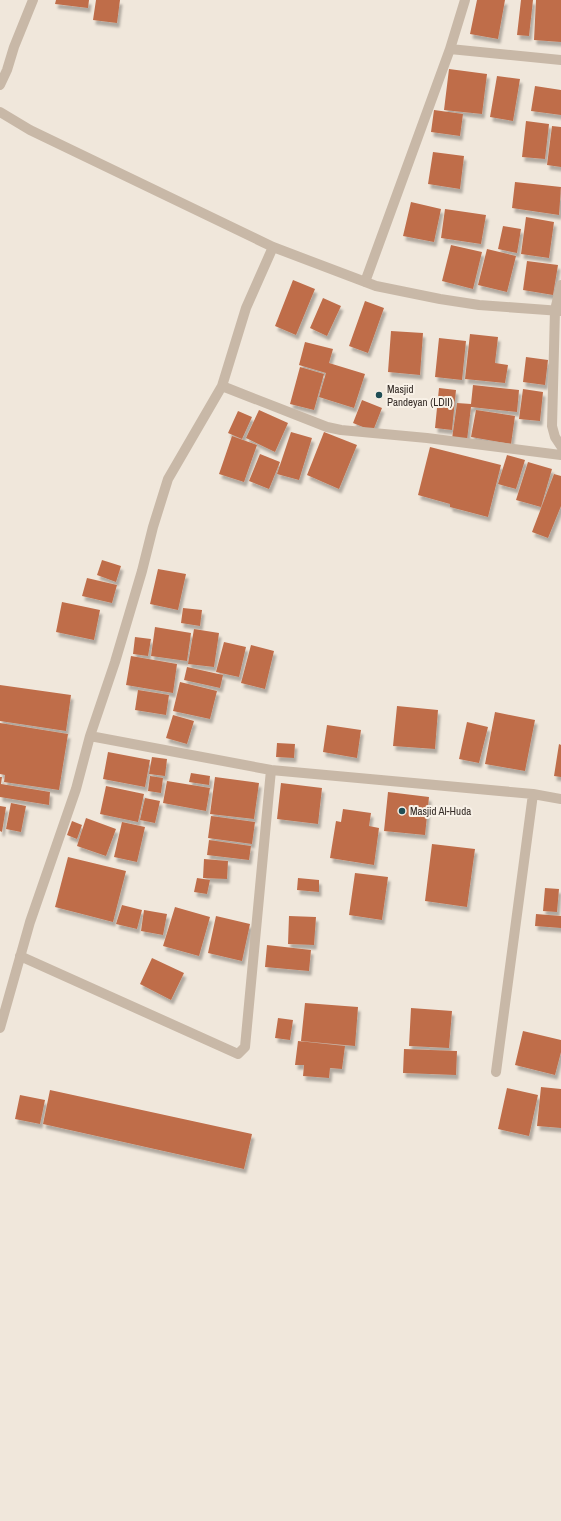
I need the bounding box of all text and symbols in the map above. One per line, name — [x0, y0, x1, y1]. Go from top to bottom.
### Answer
place label: Masjid Pandeyan (LDII) — [387, 382, 453, 409]
marker: Masjid Pandeyan (LDII) — [374, 390, 384, 400]
place label: Masjid Al-Huda — [410, 804, 471, 818]
marker: Masjid Al-Huda — [397, 806, 407, 816]

